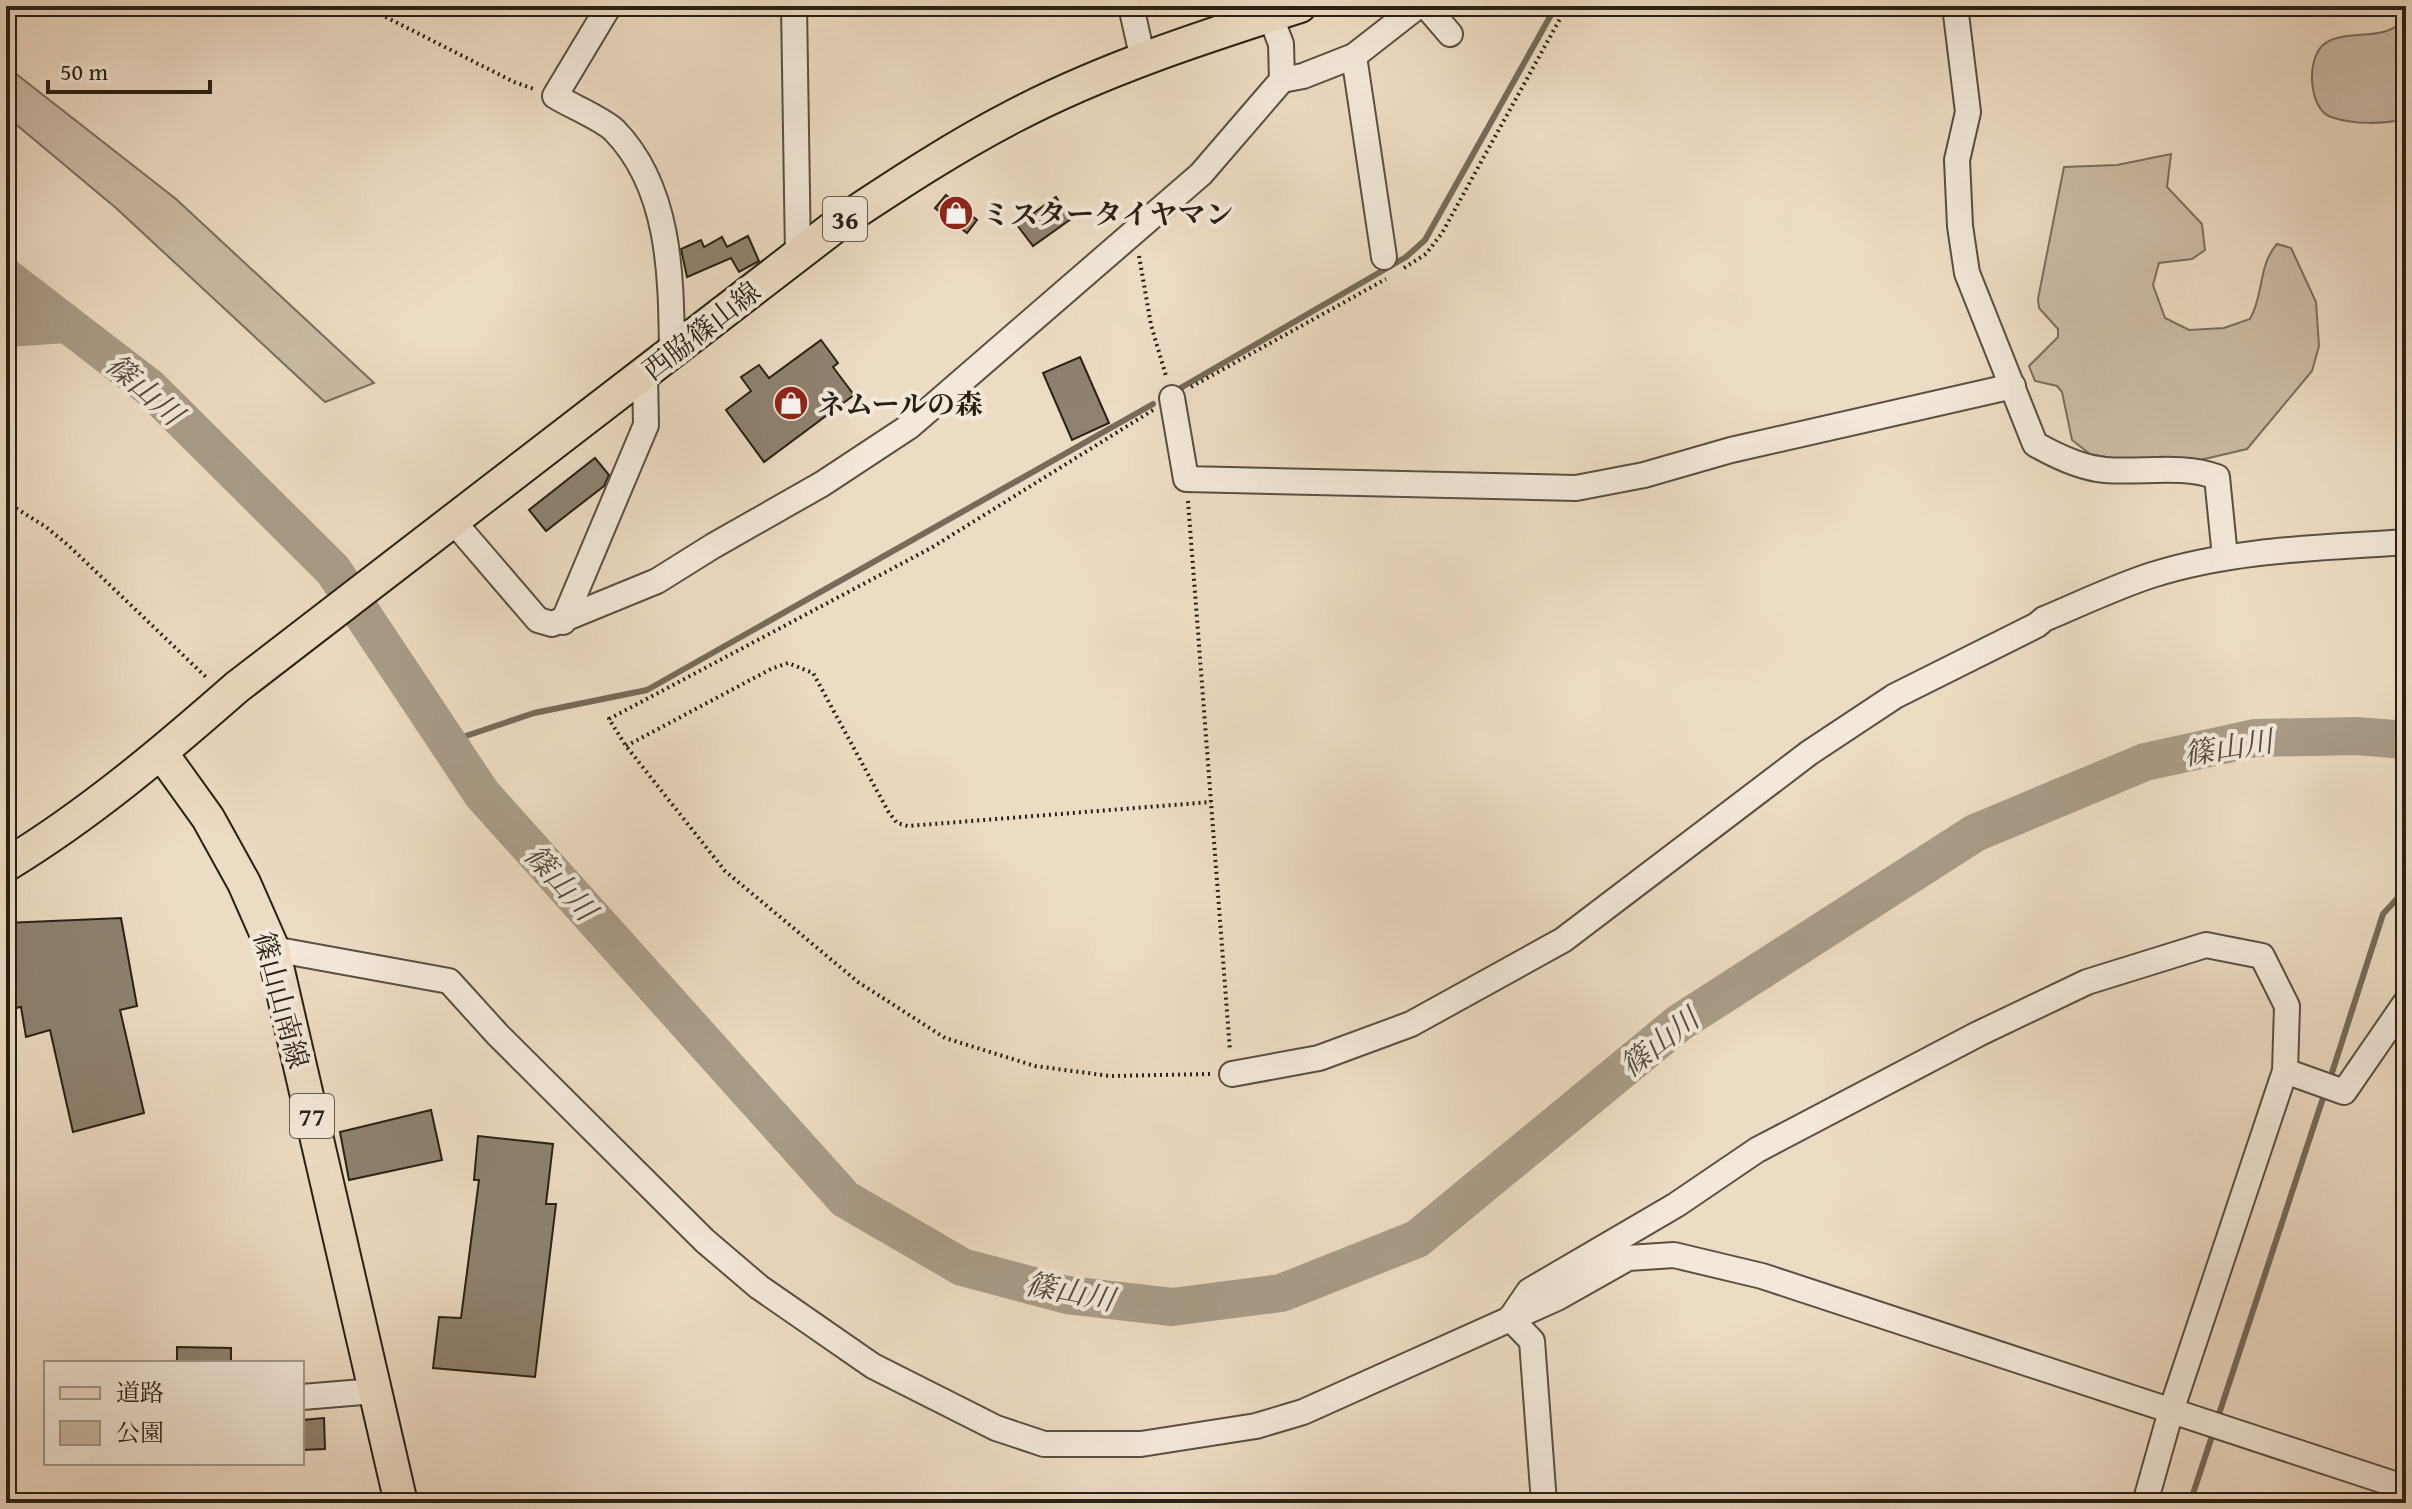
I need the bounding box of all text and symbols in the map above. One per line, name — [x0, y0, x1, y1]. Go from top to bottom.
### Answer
scale bar — [48, 44, 210, 94]
text: 50 m — [60, 54, 108, 89]
place label: ミスタータイヤマン — [982, 193, 1233, 234]
shop icon: ミスタータイヤマン — [937, 194, 975, 232]
road number: 36 — [823, 197, 867, 241]
street label: 西脇篠山線 — [633, 271, 769, 389]
water label: 篠山川 — [97, 343, 196, 437]
place label: ネムールの森 — [817, 383, 983, 424]
shop icon: ネムールの森 — [772, 384, 810, 422]
water label: 篠山川 — [2180, 718, 2279, 776]
water label: 篠山川 — [515, 834, 609, 932]
street label: 篠山山南線 — [244, 927, 320, 1073]
water label: 篠山川 — [1610, 995, 1710, 1087]
road number: 77 — [290, 1094, 334, 1138]
water label: 篠山川 — [1022, 1261, 1121, 1322]
legend — [44, 1361, 304, 1465]
text: 道路 — [116, 1375, 164, 1410]
text: 公園 — [116, 1415, 164, 1450]

